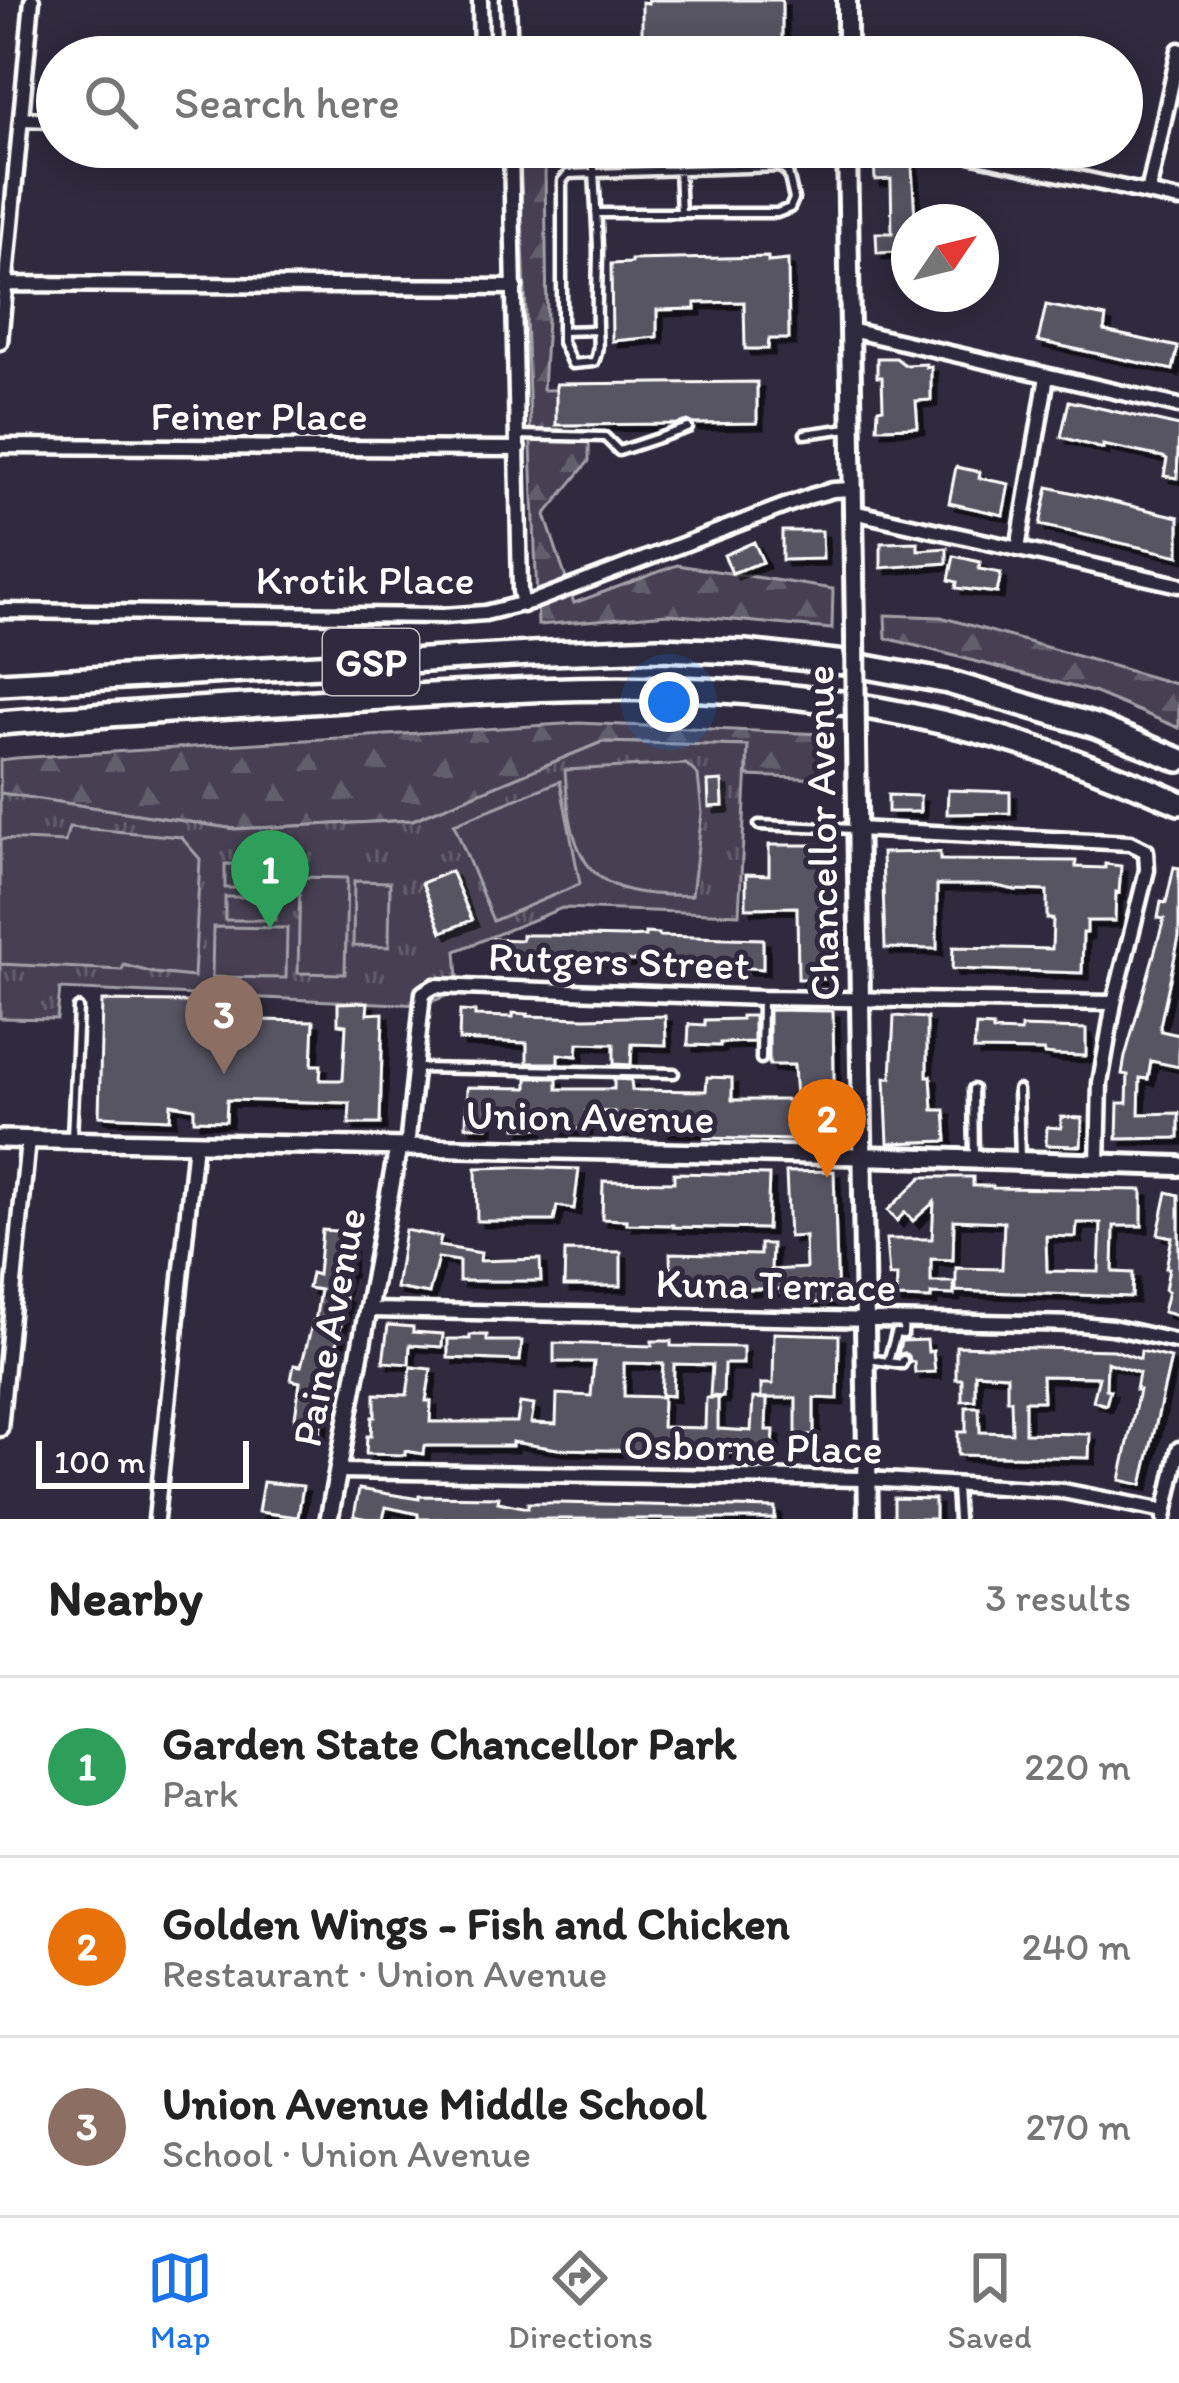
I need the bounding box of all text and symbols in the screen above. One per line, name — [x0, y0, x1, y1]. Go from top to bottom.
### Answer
search box — [36, 36, 1143, 168]
icon: search — [78, 69, 144, 135]
text: Search here — [174, 75, 400, 129]
north arrow — [891, 204, 999, 312]
street label: Feiner Place — [150, 390, 368, 441]
street label: Krotik Place — [256, 554, 475, 605]
road number: GSP — [323, 629, 419, 695]
street label: Chancellor Avenue — [793, 665, 850, 1001]
your location — [639, 672, 699, 732]
pin: 1 — [231, 830, 309, 929]
street label: Rutgers Street — [487, 930, 751, 991]
pin: 3 — [185, 975, 263, 1074]
pin: 2 — [788, 1079, 866, 1178]
street label: Union Avenue — [465, 1089, 715, 1144]
street label: Paine Avenue — [280, 1203, 377, 1451]
street label: Kuna Terrace — [655, 1257, 897, 1312]
street label: Osborne Place — [623, 1419, 883, 1474]
scale bar — [36, 1435, 249, 1488]
text: 100 m — [54, 1442, 145, 1481]
text: Nearby — [48, 1567, 203, 1628]
text: 3 results — [985, 1574, 1131, 1621]
text: Garden State Chancellor Park — [162, 1716, 737, 1770]
text: 1 — [78, 1743, 96, 1790]
text: 220 m — [1024, 1743, 1131, 1790]
text: Park — [162, 1770, 239, 1817]
text: Golden Wings - Fish and Chicken — [162, 1896, 790, 1950]
text: 2 — [77, 1923, 97, 1970]
text: 240 m — [1021, 1923, 1131, 1970]
text: Restaurant · Union Avenue — [162, 1950, 607, 1997]
text: Union Avenue Middle School — [162, 2076, 707, 2130]
text: 3 — [76, 2103, 98, 2150]
text: 270 m — [1026, 2103, 1131, 2150]
text: School · Union Avenue — [162, 2130, 531, 2177]
tab: Map — [147, 2245, 213, 2356]
tab: Directions — [508, 2245, 653, 2356]
tab: Saved — [948, 2245, 1032, 2356]

